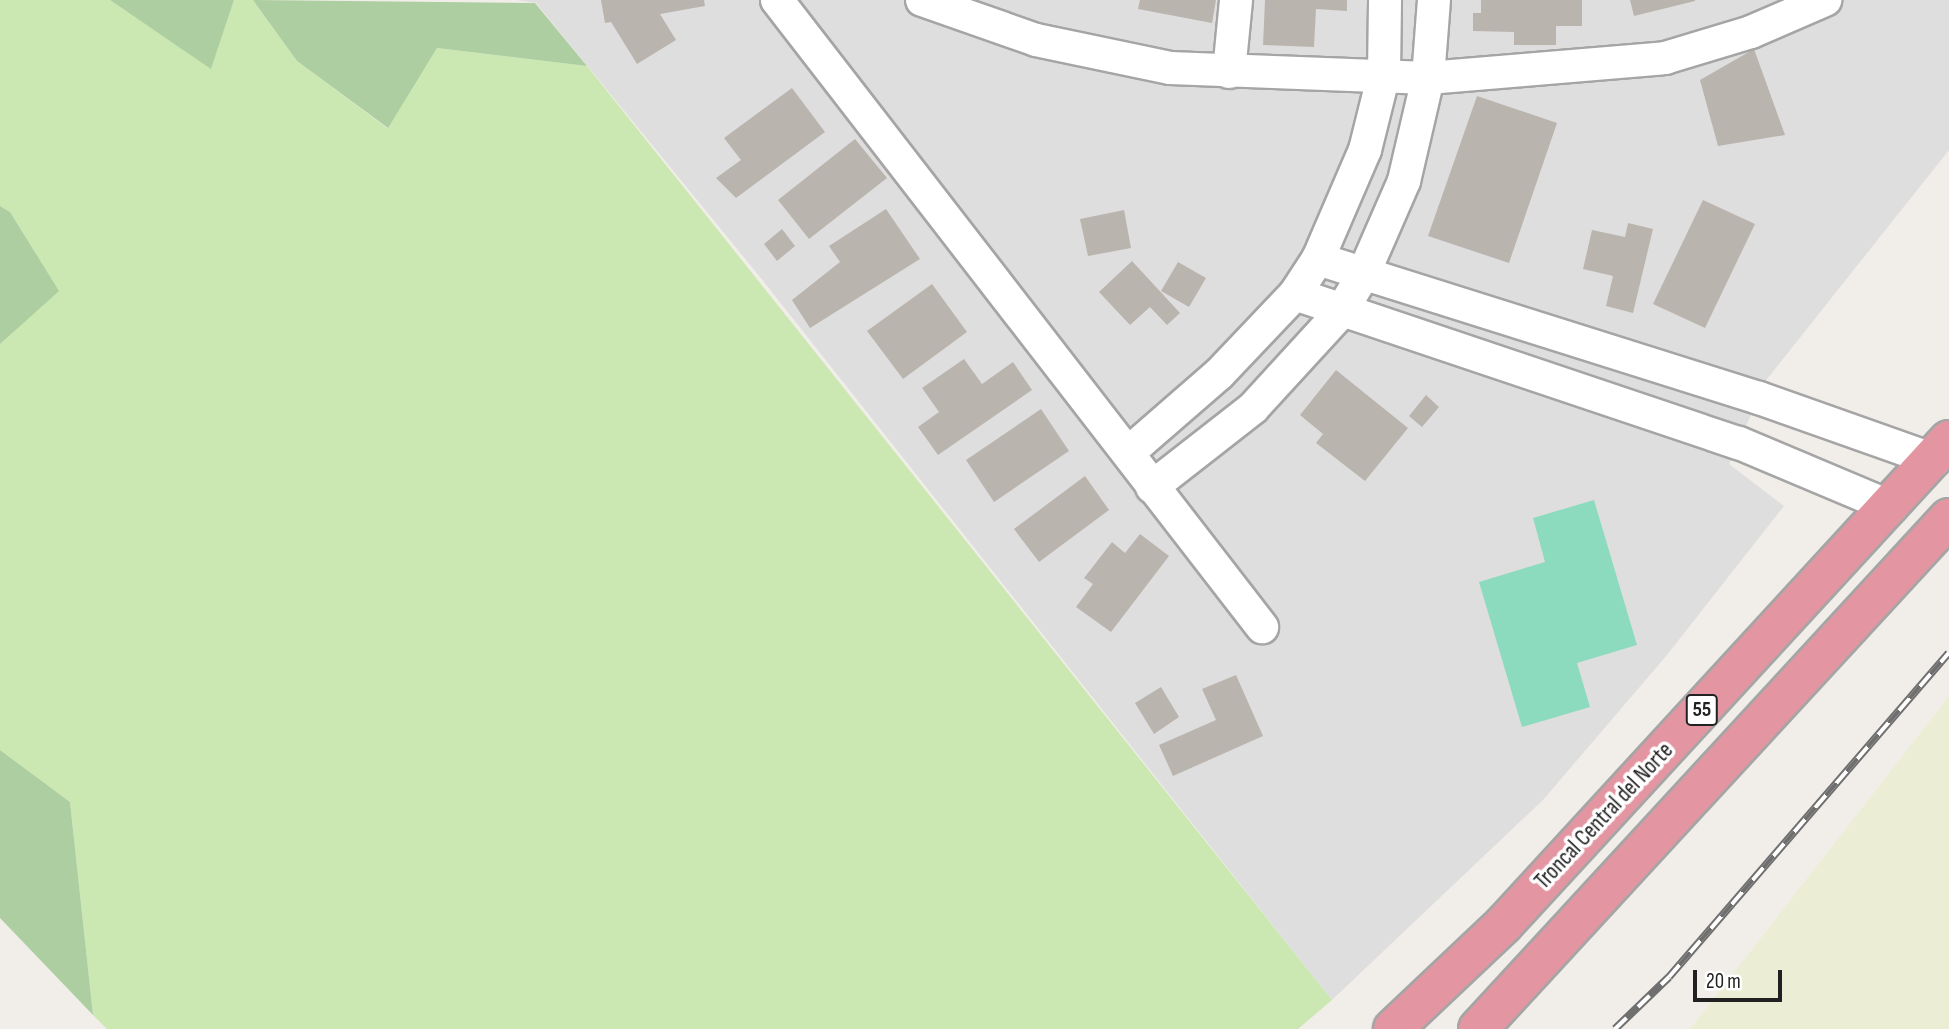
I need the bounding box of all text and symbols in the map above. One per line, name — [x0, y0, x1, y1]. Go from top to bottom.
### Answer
road number: 55 — [1684, 692, 1720, 728]
street label: Troncal Central del Norte — [1529, 737, 1679, 895]
scale bar — [1697, 956, 1786, 1000]
text: 20 m — [1706, 969, 1741, 994]

